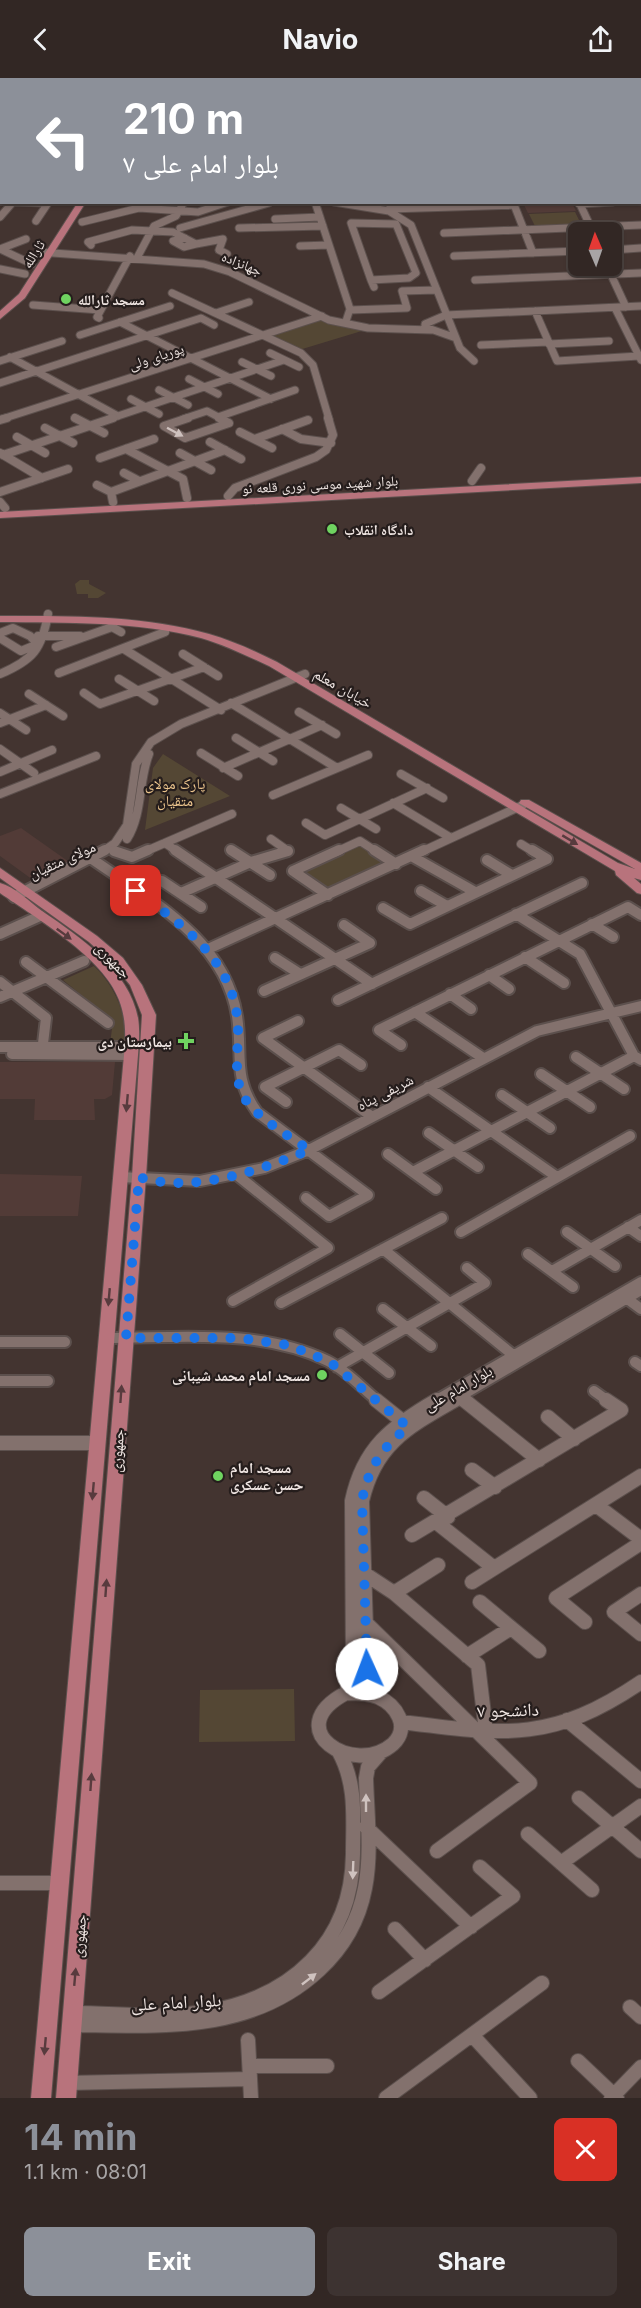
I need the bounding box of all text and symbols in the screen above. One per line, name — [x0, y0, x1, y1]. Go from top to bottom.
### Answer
icon: back — [24, 23, 57, 56]
text: Navio — [283, 23, 358, 56]
icon: share — [584, 23, 617, 56]
text: 210 m — [123, 93, 244, 144]
icon: left — [24, 102, 102, 180]
text: بلوار امام علی ۷ — [123, 147, 279, 180]
north arrow — [568, 222, 622, 276]
map controls — [568, 222, 622, 276]
street label: ثارالله — [18, 237, 49, 272]
street label: جهانزاده — [219, 247, 265, 280]
place label: مسجد ثارالله — [78, 291, 145, 308]
marker: مسجد ثارالله — [59, 292, 73, 306]
street label: پوریای ولی — [126, 339, 186, 374]
one-way arrow — [167, 427, 184, 437]
street label: بلوار شهید موسی نوری قلعه نو — [241, 471, 399, 498]
place label: دادگاه انقلاب — [344, 521, 413, 538]
marker: دادگاه انقلاب — [325, 522, 339, 536]
street label: خیابان معلم — [310, 664, 376, 713]
park label: پارک مولای متقیان — [145, 774, 205, 811]
one-way arrow — [562, 834, 578, 845]
street label: مولای متقیان — [26, 837, 99, 884]
pin — [110, 865, 161, 916]
icon: arrive — [119, 874, 152, 907]
one-way arrow — [56, 928, 72, 940]
street label: جمهوری — [90, 938, 135, 983]
place label: بیمارستان دی — [97, 1032, 172, 1051]
marker: بیمارستان دی — [177, 1032, 195, 1050]
street label: شریفی پناه — [354, 1070, 417, 1115]
one-way arrow — [122, 1093, 132, 1112]
one-way arrow — [104, 1288, 114, 1307]
street label: بلوار امام علی — [420, 1361, 496, 1416]
place label: مسجد امام محمد شیبانی — [172, 1366, 310, 1386]
marker: مسجد امام محمد شیبانی — [315, 1368, 329, 1382]
one-way arrow — [117, 1384, 126, 1403]
street label: جمهوری — [106, 1428, 129, 1473]
place label: مسجد امام حسن عسکری — [230, 1458, 304, 1494]
marker: مسجد امام حسن عسکری — [211, 1469, 225, 1483]
one-way arrow — [88, 1482, 98, 1501]
one-way arrow — [101, 1579, 111, 1598]
position arrow — [335, 1637, 399, 1701]
street label: دانشجو ۷ — [477, 1698, 539, 1722]
one-way arrow — [86, 1773, 96, 1792]
one-way arrow — [361, 1794, 371, 1813]
one-way arrow — [348, 1860, 358, 1879]
street label: جمهوری — [68, 1913, 91, 1959]
one-way arrow — [71, 1967, 80, 1986]
one-way arrow — [301, 1974, 316, 1986]
street label: بلوار امام علی — [130, 1989, 222, 2017]
one-way arrow — [41, 2036, 50, 2055]
text: 14 min — [24, 2115, 137, 2159]
button: close — [554, 2118, 617, 2181]
text: 1.1 km · 08:01 — [24, 2160, 147, 2184]
button: Exit — [24, 2227, 315, 2296]
button: Share — [327, 2227, 617, 2296]

